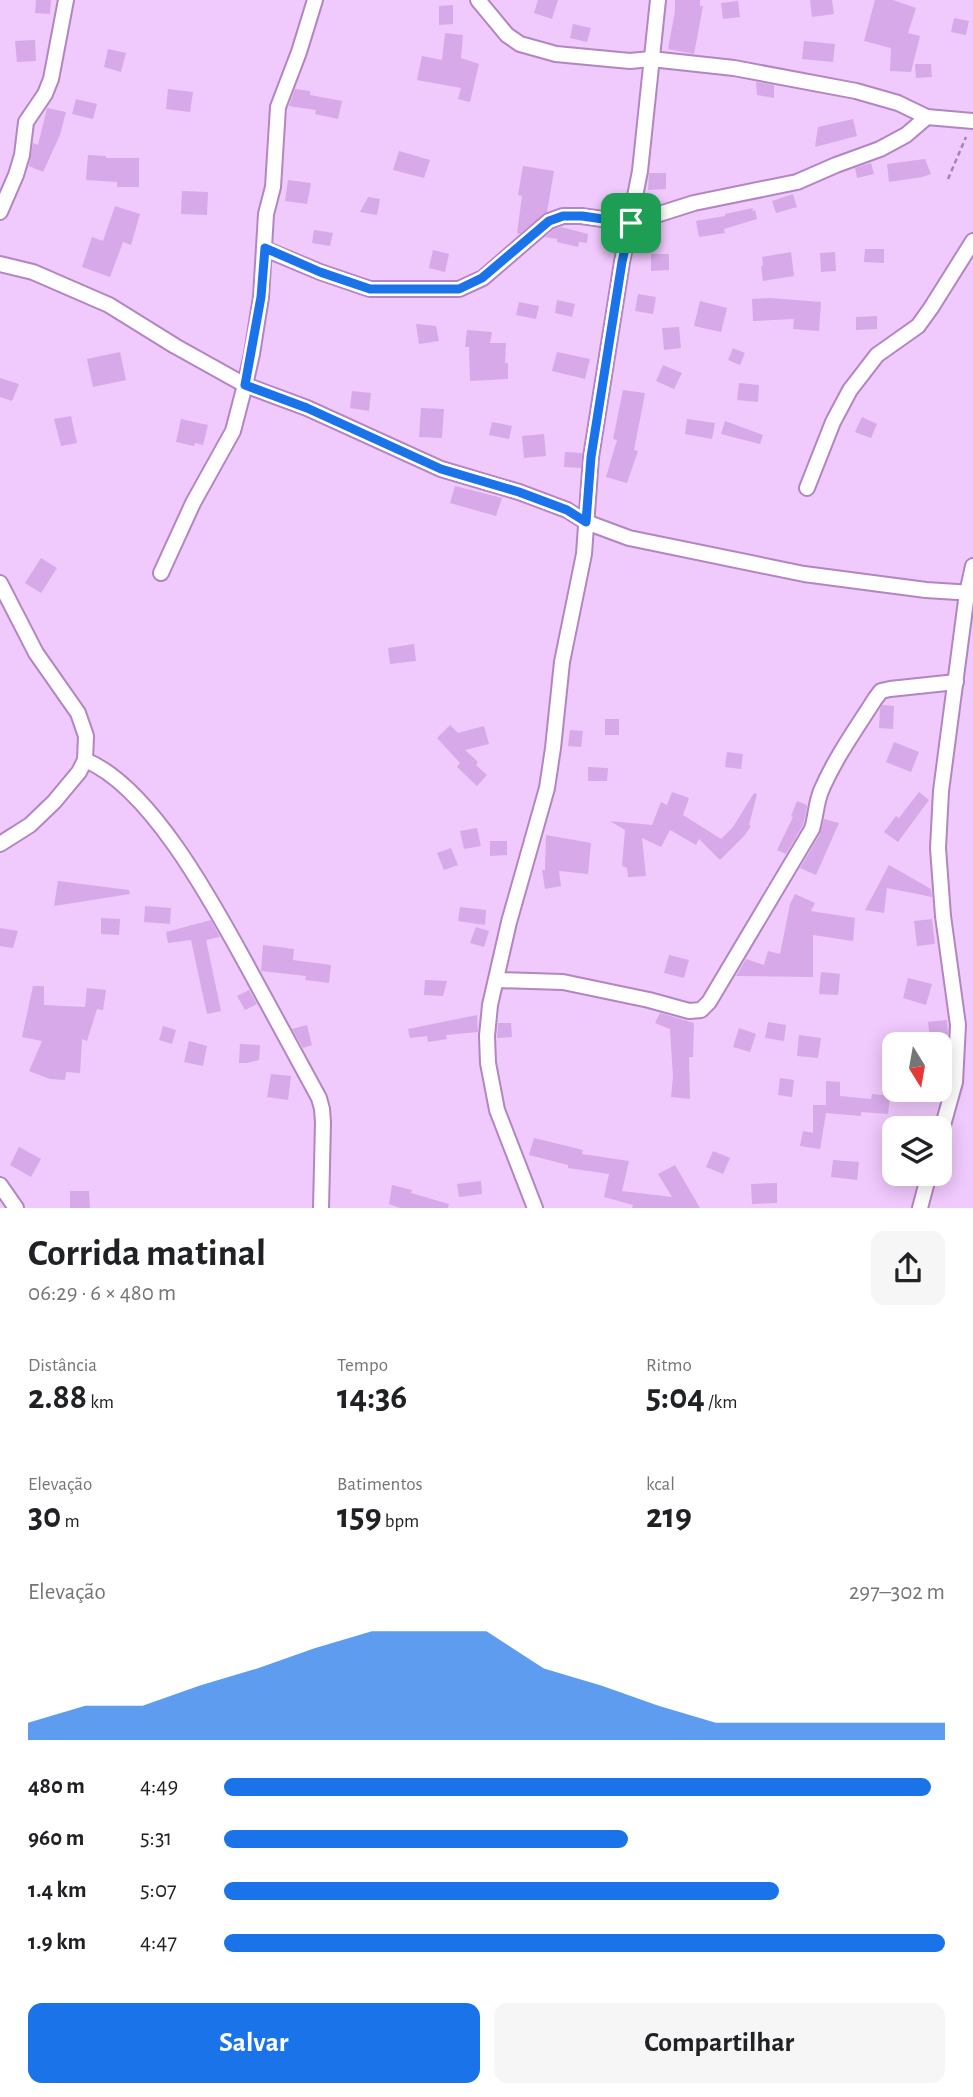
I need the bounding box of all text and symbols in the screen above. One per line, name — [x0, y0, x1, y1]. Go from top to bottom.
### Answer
pin — [601, 193, 661, 253]
icon: arrive — [612, 204, 650, 242]
north arrow — [882, 1032, 952, 1102]
map controls — [882, 1032, 952, 1186]
button: layers — [882, 1116, 952, 1186]
button: share — [871, 1231, 945, 1305]
text: Corrida matinal — [28, 1235, 266, 1273]
text: 06:29 · 6 × 480 m — [28, 1282, 176, 1305]
text: Distância — [28, 1356, 97, 1375]
text: Tempo — [337, 1356, 388, 1375]
text: Ritmo — [646, 1356, 692, 1375]
text: 2.88 — [28, 1380, 87, 1415]
text: 14:36 — [337, 1380, 407, 1415]
text: 5:04 — [646, 1380, 705, 1415]
text: km — [87, 1393, 114, 1412]
text: /km — [705, 1393, 737, 1412]
text: Elevação — [28, 1475, 92, 1494]
text: Batimentos — [337, 1475, 423, 1494]
text: kcal — [646, 1475, 675, 1494]
text: 30 — [28, 1499, 61, 1534]
text: 159 — [337, 1499, 382, 1534]
text: 219 — [646, 1499, 692, 1534]
text: m — [61, 1512, 80, 1531]
text: bpm — [382, 1512, 419, 1531]
text: Elevação — [28, 1581, 106, 1604]
text: 297–302 m — [849, 1581, 945, 1604]
text: 480 m — [28, 1775, 85, 1798]
text: 4:49 — [140, 1775, 178, 1798]
text: 960 m — [28, 1827, 84, 1850]
text: 5:31 — [140, 1827, 172, 1850]
text: 1.4 km — [28, 1879, 87, 1902]
text: 5:07 — [140, 1879, 177, 1902]
text: 1.9 km — [28, 1931, 86, 1954]
text: 4:47 — [140, 1931, 177, 1954]
button: Salvar — [28, 2003, 480, 2083]
button: Compartilhar — [494, 2003, 945, 2083]

